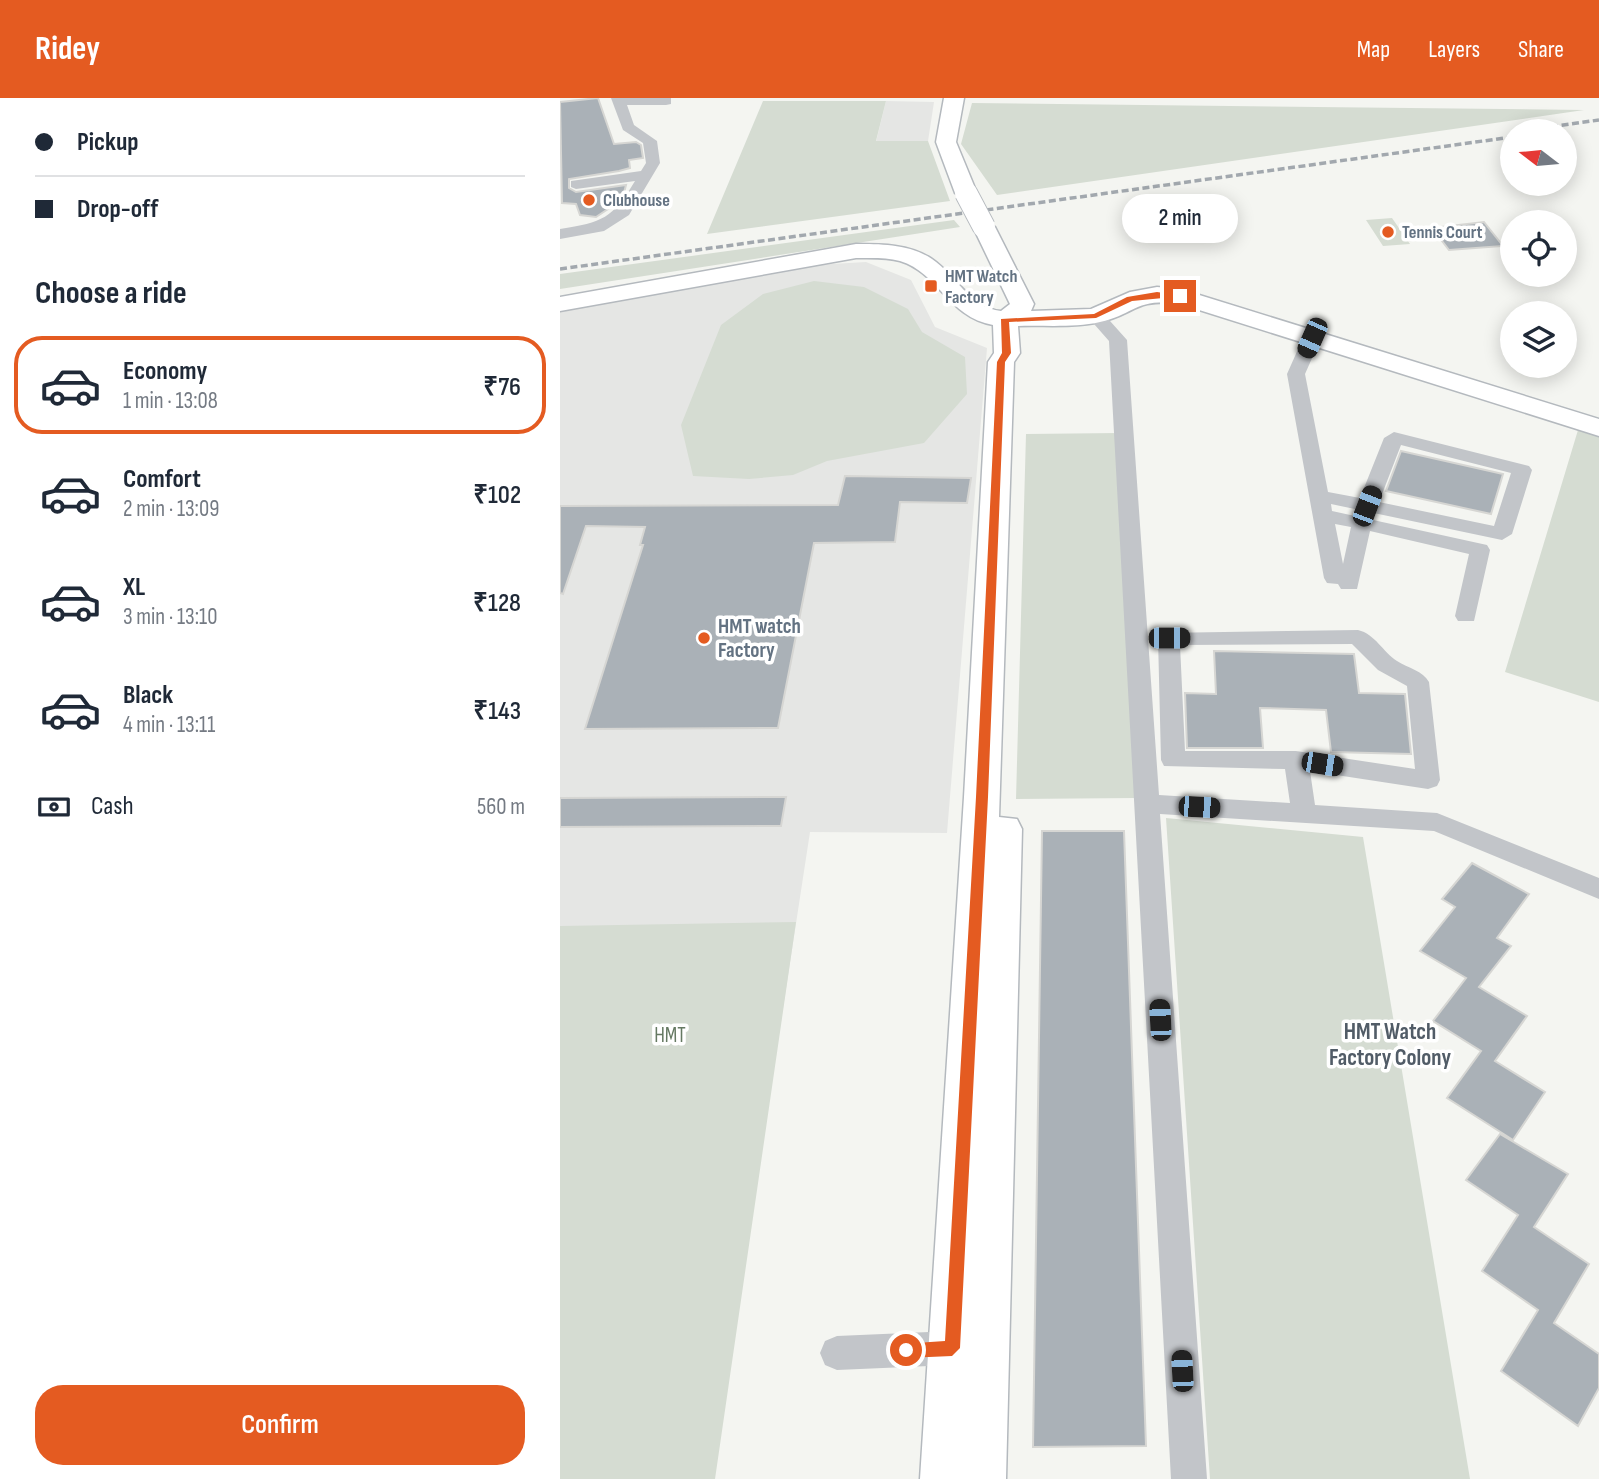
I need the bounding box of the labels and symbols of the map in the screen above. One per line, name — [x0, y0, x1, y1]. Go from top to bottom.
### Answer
north arrow — [1500, 119, 1577, 196]
place label: Clubhouse — [603, 190, 670, 211]
marker: Clubhouse — [581, 192, 597, 208]
callout: 2 min — [1122, 194, 1238, 244]
place label: Tennis Court — [1402, 222, 1482, 243]
marker: Tennis Court — [1380, 224, 1396, 240]
place label: HMT Watch Factory — [945, 266, 1017, 308]
marker: HMT Watch Factory — [923, 278, 939, 294]
route end — [1164, 280, 1196, 312]
car — [1294, 315, 1331, 361]
car — [1350, 483, 1385, 529]
place label: HMT watch Factory — [718, 614, 801, 663]
car — [1149, 628, 1191, 649]
marker: HMT watch Factory — [696, 630, 712, 646]
car — [1300, 750, 1345, 778]
car — [1178, 795, 1221, 819]
car — [1149, 998, 1172, 1042]
district label: HMT Watch Factory Colony — [1329, 1018, 1451, 1072]
park label: HMT — [654, 1023, 686, 1048]
route start — [890, 1334, 922, 1366]
car — [1171, 1349, 1194, 1393]

